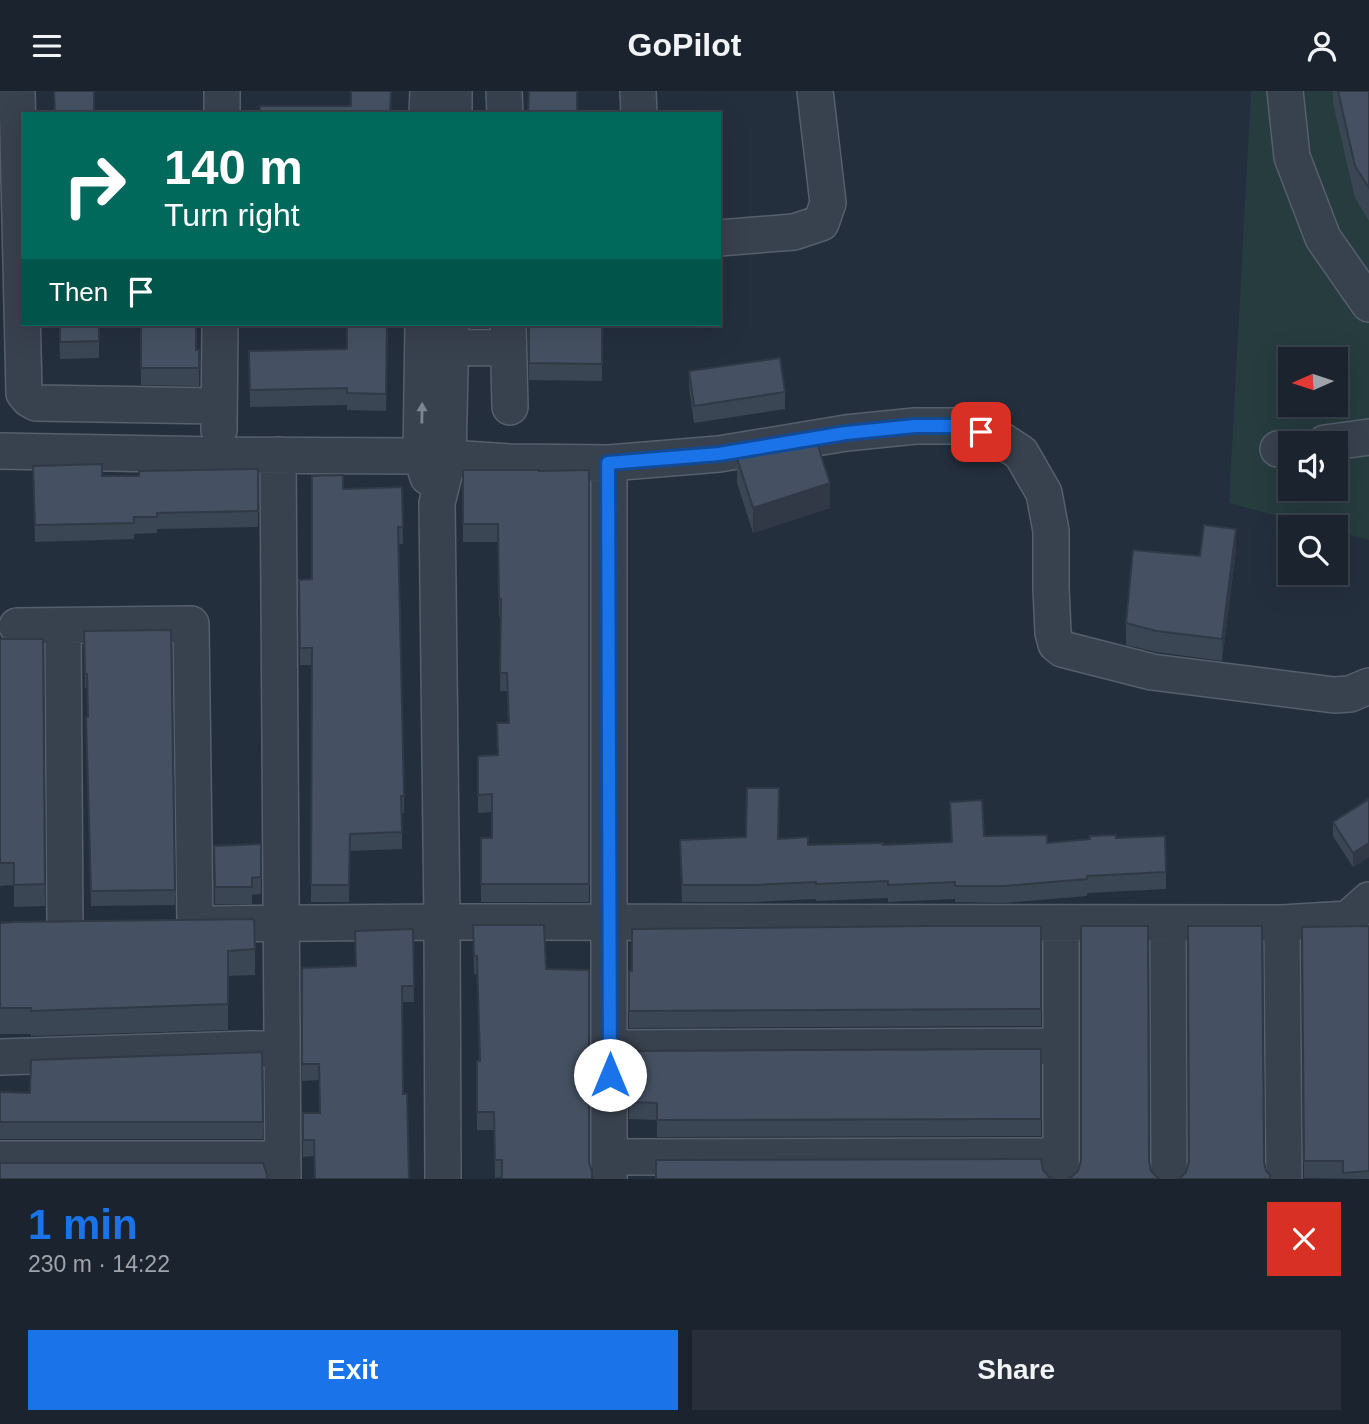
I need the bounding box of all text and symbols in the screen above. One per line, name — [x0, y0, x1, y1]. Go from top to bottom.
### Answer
icon: menu — [28, 27, 66, 65]
text: GoPilot — [628, 27, 741, 63]
icon: person — [1303, 27, 1341, 65]
icon: right — [49, 140, 140, 231]
text: 140 m — [164, 140, 303, 194]
text: Turn right — [164, 197, 300, 233]
icon: arrive — [122, 273, 160, 311]
text: Then — [49, 277, 108, 307]
north arrow — [1278, 347, 1348, 417]
map controls — [1278, 347, 1348, 585]
one-way arrow — [416, 402, 427, 424]
pin — [951, 402, 1011, 462]
icon: arrive — [962, 413, 1000, 451]
button: sound — [1278, 431, 1348, 501]
button: search — [1278, 515, 1348, 585]
position arrow — [573, 1038, 647, 1112]
text: 1 min — [28, 1201, 138, 1248]
button: close — [1267, 1202, 1341, 1276]
text: 230 m · 14:22 — [28, 1251, 170, 1277]
button: Exit — [28, 1330, 678, 1410]
button: Share — [692, 1330, 1341, 1410]

